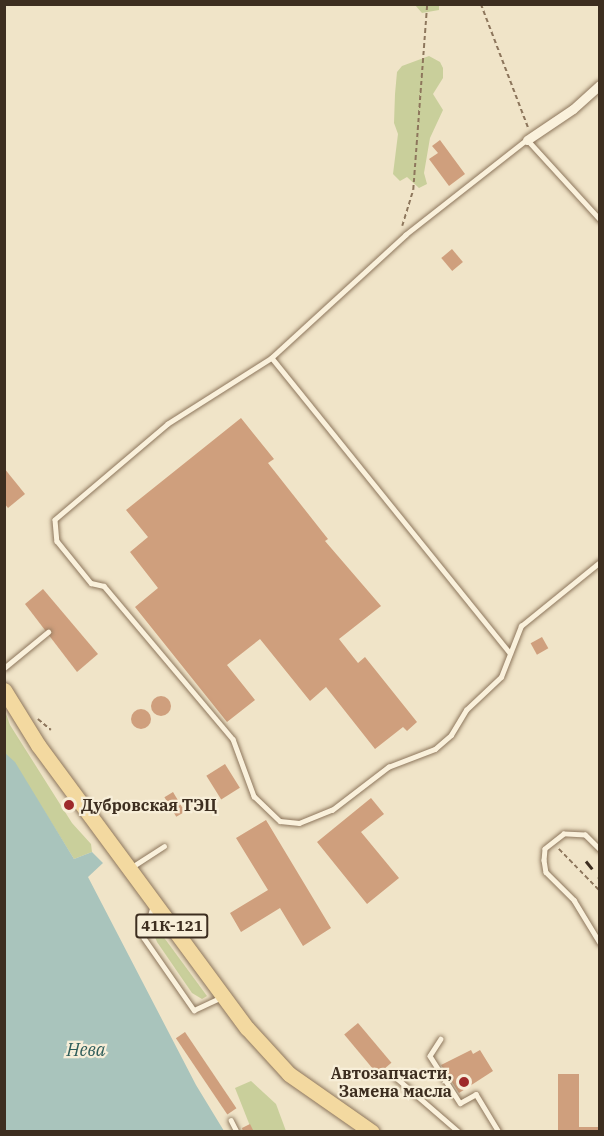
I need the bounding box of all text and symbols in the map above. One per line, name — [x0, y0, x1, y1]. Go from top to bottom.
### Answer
place label: Дубровская ТЭЦ — [81, 795, 217, 815]
marker: Дубровская ТЭЦ — [62, 798, 76, 812]
road number: 41К-121 — [134, 914, 210, 938]
water label: Нева — [66, 1039, 106, 1061]
place label: Автозапчасти, Замена масла — [331, 1063, 452, 1101]
marker: Автозапчасти, Замена масла — [457, 1075, 471, 1089]

